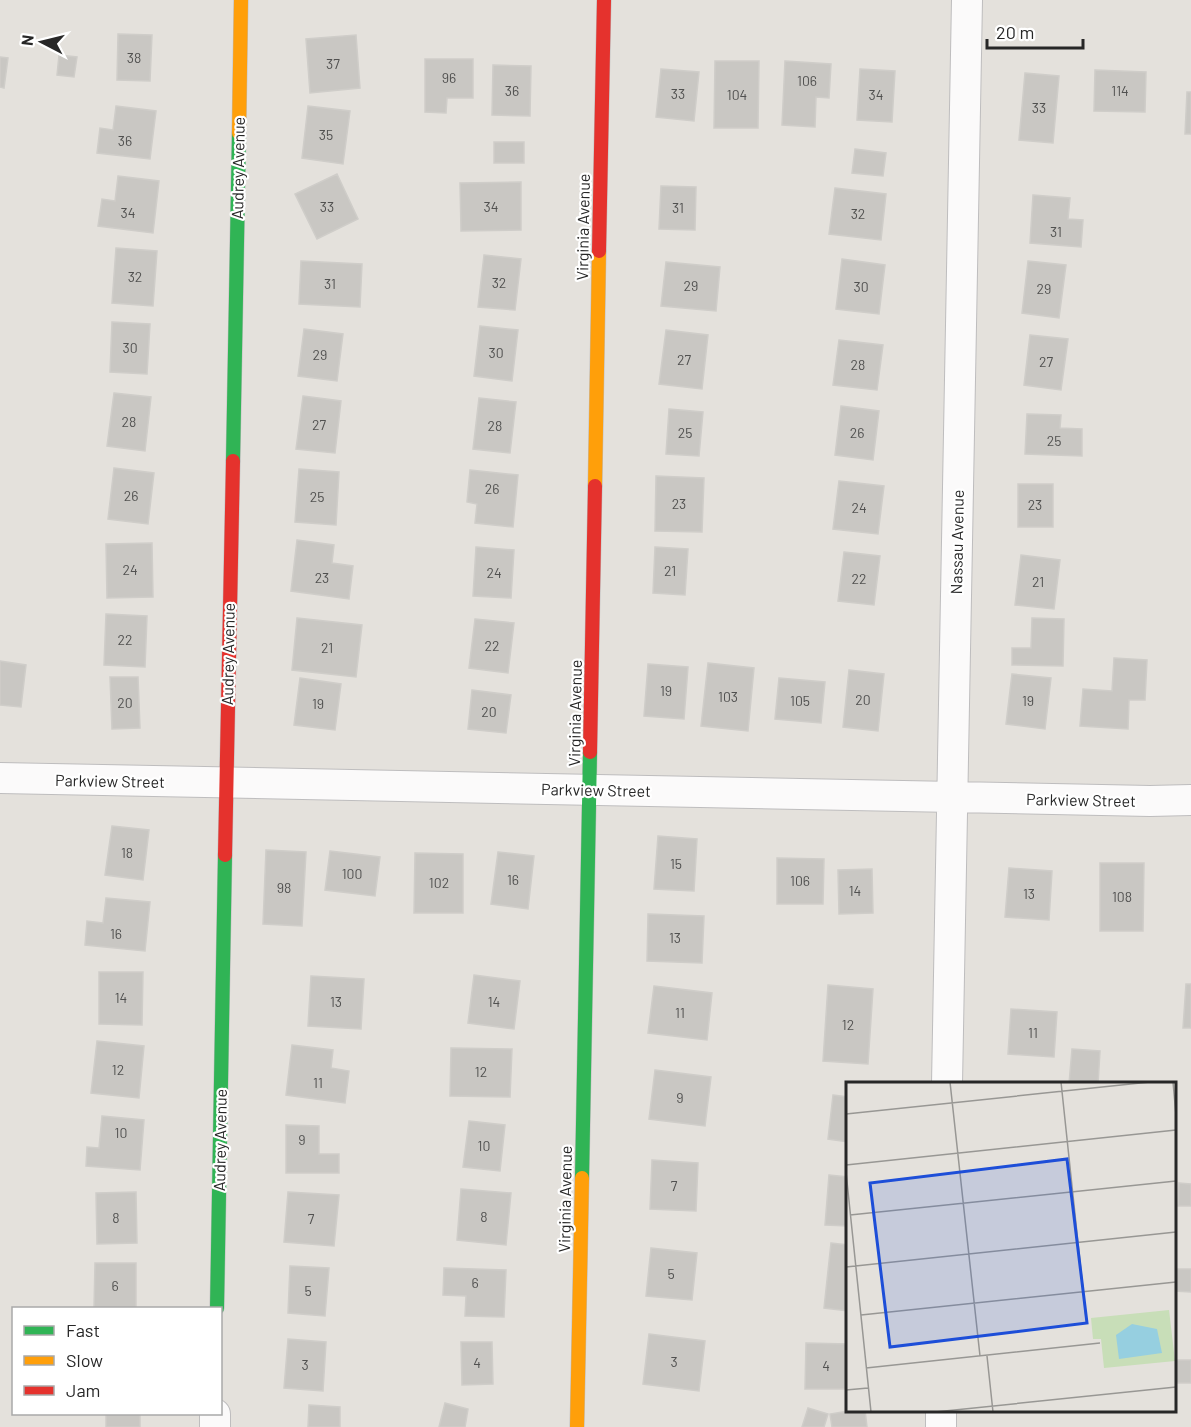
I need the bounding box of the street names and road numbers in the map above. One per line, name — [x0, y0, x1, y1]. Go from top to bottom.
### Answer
street label: Audrey Avenue — [227, 117, 248, 219]
street label: Virginia Avenue — [572, 173, 593, 281]
street label: Nassau Avenue — [946, 489, 967, 595]
street label: Audrey Avenue — [217, 603, 238, 705]
street label: Virginia Avenue — [564, 659, 585, 767]
street label: Parkview Street — [55, 770, 165, 791]
street label: Parkview Street — [541, 779, 651, 800]
street label: Parkview Street — [1026, 789, 1136, 810]
street label: Audrey Avenue — [209, 1089, 230, 1191]
street label: Virginia Avenue — [554, 1145, 575, 1253]

